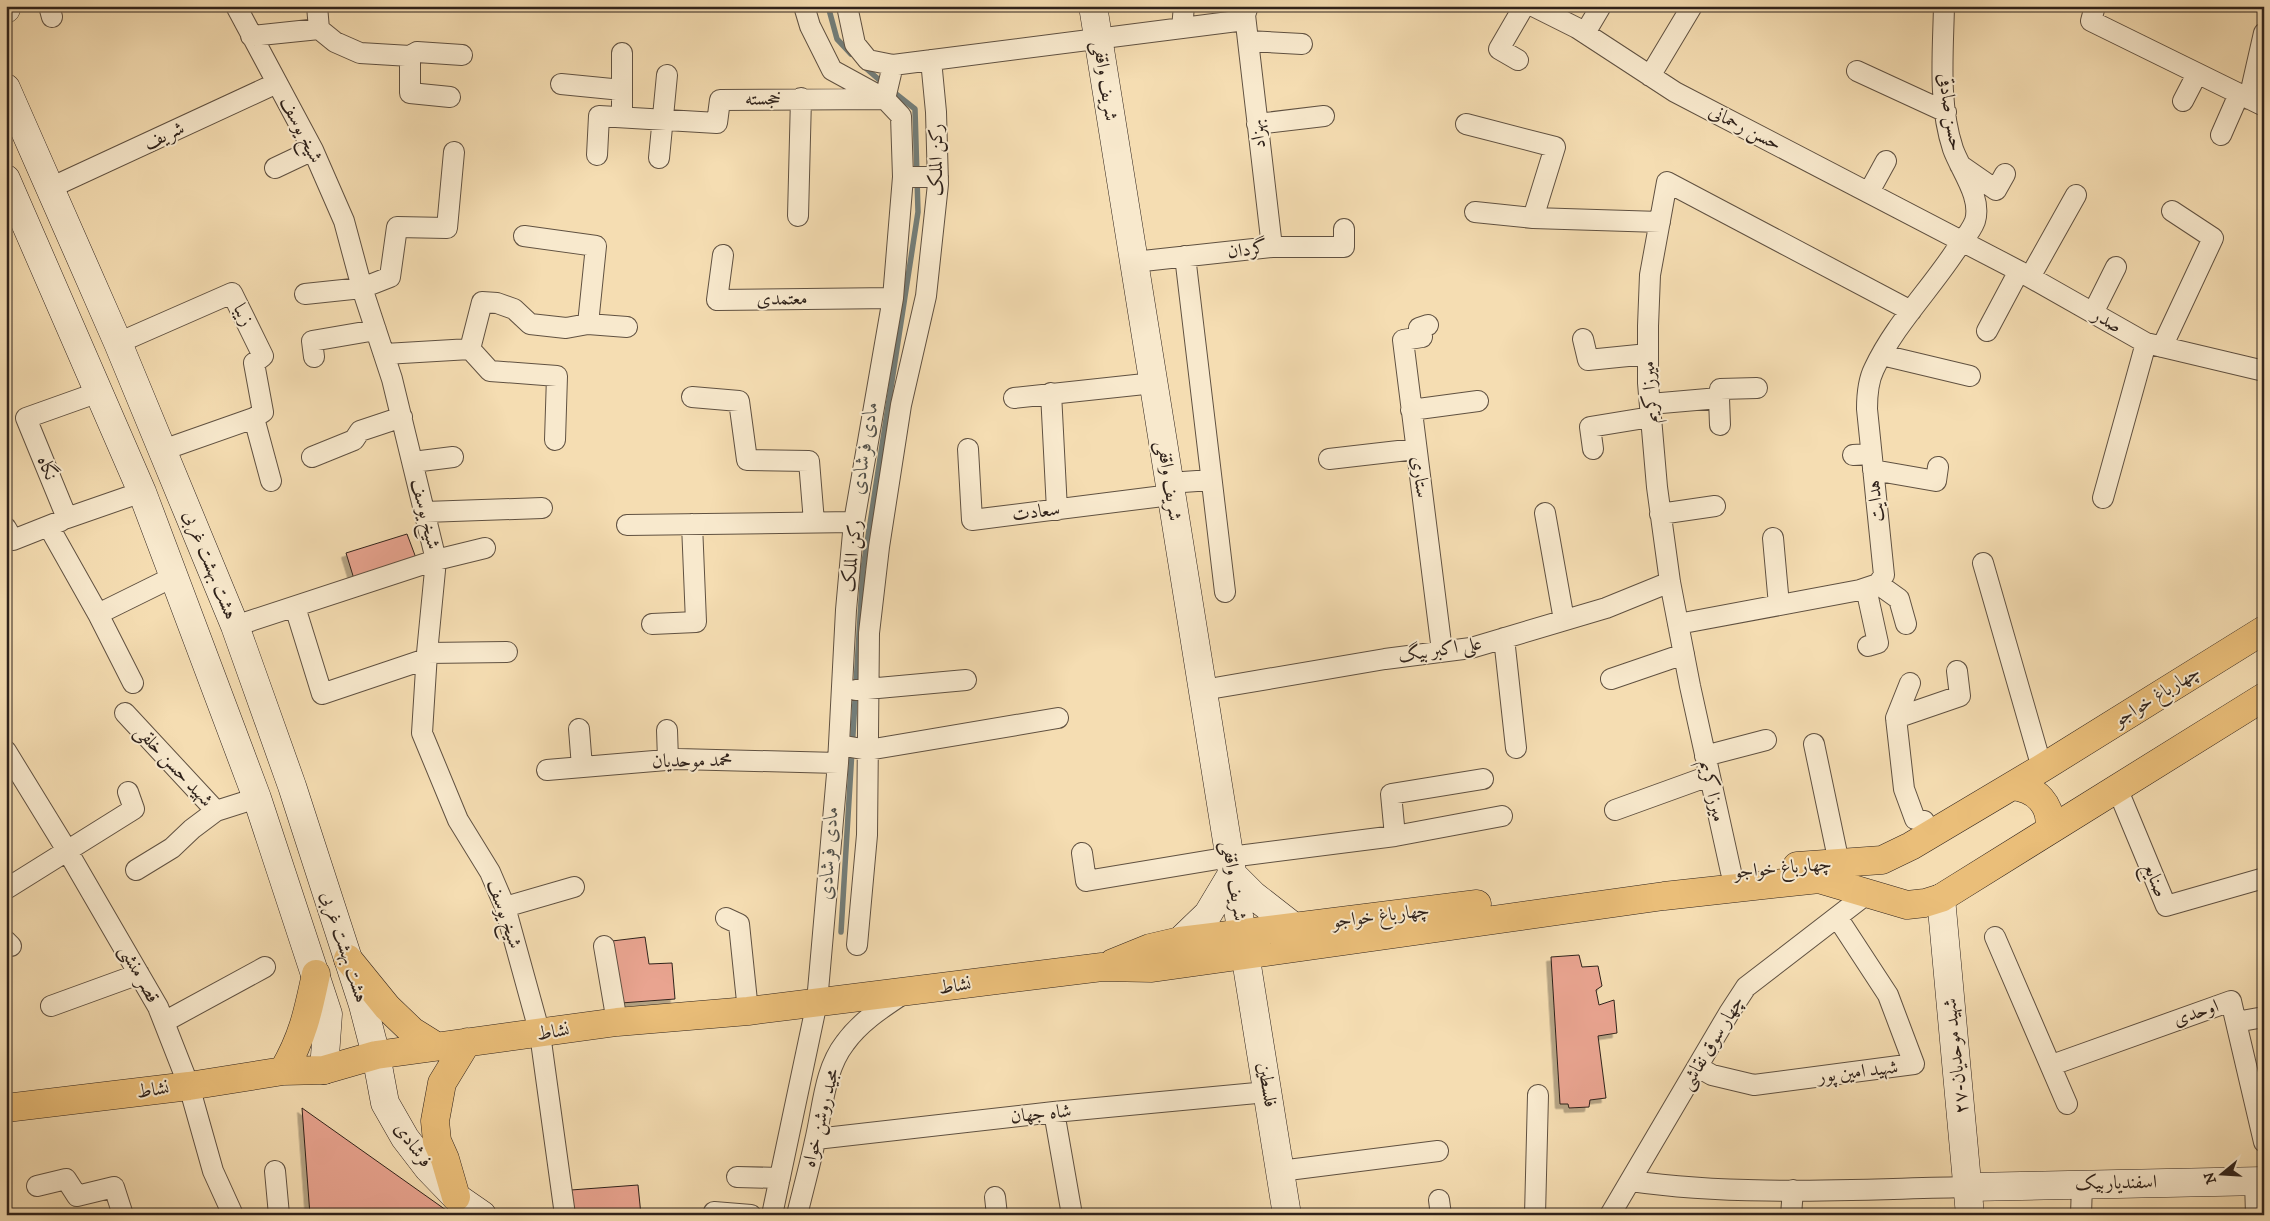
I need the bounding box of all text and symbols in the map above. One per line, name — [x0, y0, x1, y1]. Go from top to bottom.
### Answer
street label: شریف واقفی — [1086, 39, 1123, 123]
street label: حسن صادقی — [1931, 71, 1968, 153]
street label: خجسته — [745, 87, 781, 111]
street label: شیخ یوسف — [270, 93, 328, 169]
street label: حسن رحمانی — [1704, 100, 1785, 157]
street label: شریف — [140, 117, 188, 155]
street label: بهزاد — [1245, 118, 1271, 150]
street label: رکن الملک — [925, 124, 949, 196]
street label: گردان — [1226, 235, 1268, 264]
street label: معتمدی — [756, 287, 808, 311]
street label: زیبا — [228, 300, 258, 330]
street label: صدر — [2087, 303, 2126, 338]
street label: میرزا کریم — [1637, 360, 1667, 424]
water label: مادی فرشادی — [845, 400, 885, 496]
street label: شریف واقفی — [1150, 439, 1187, 523]
street label: نگاه — [32, 452, 64, 484]
street label: ستاری — [1406, 455, 1434, 499]
street label: شیخ یوسف — [400, 476, 445, 553]
street label: هدایت — [1862, 479, 1890, 523]
street label: سعادت — [1011, 498, 1061, 526]
street label: هشت بهشت غربی — [176, 507, 242, 624]
street label: رکن الملک — [837, 519, 868, 593]
street label: علی اکبر بیگ — [1396, 630, 1484, 670]
street label: چهارباغ خواجو — [2108, 660, 2206, 735]
street label: شهید حسن خلقی — [129, 720, 218, 813]
street label: محمد موحدیان — [652, 749, 732, 773]
street label: میرزا کریم — [1690, 758, 1730, 825]
water label: مادی فرشادی — [813, 805, 845, 901]
street label: شریف واقفی — [1215, 839, 1252, 923]
street label: چهارباغ خواجو — [1731, 852, 1833, 887]
street label: صنایع — [2133, 859, 2172, 903]
street label: شیخ یوسف — [477, 876, 527, 953]
street label: هشت بهشت غربی — [313, 888, 373, 1006]
street label: چهارباغ خواجو — [1329, 899, 1431, 937]
street label: قصر منشی — [113, 941, 164, 1008]
street label: نشاط — [937, 973, 973, 999]
street label: چهار سوق نقاشی — [1675, 992, 1750, 1095]
street label: اوحدی — [2170, 995, 2222, 1031]
street label: ۲۷-شهید موحدیان — [1938, 997, 1974, 1115]
street label: نشاط — [535, 1018, 571, 1046]
street label: شهید امین پور — [1815, 1056, 1900, 1090]
street label: فلسطین — [1252, 1061, 1282, 1109]
street label: مجید روشن خواه — [798, 1066, 845, 1170]
street label: نشاط — [135, 1077, 171, 1103]
street label: شاه جهان — [1009, 1099, 1073, 1129]
street label: فرشادی — [389, 1118, 437, 1172]
north arrow — [2198, 1148, 2248, 1198]
text: N — [2200, 1169, 2221, 1186]
street label: اسفندیاربیک — [2075, 1171, 2157, 1195]

